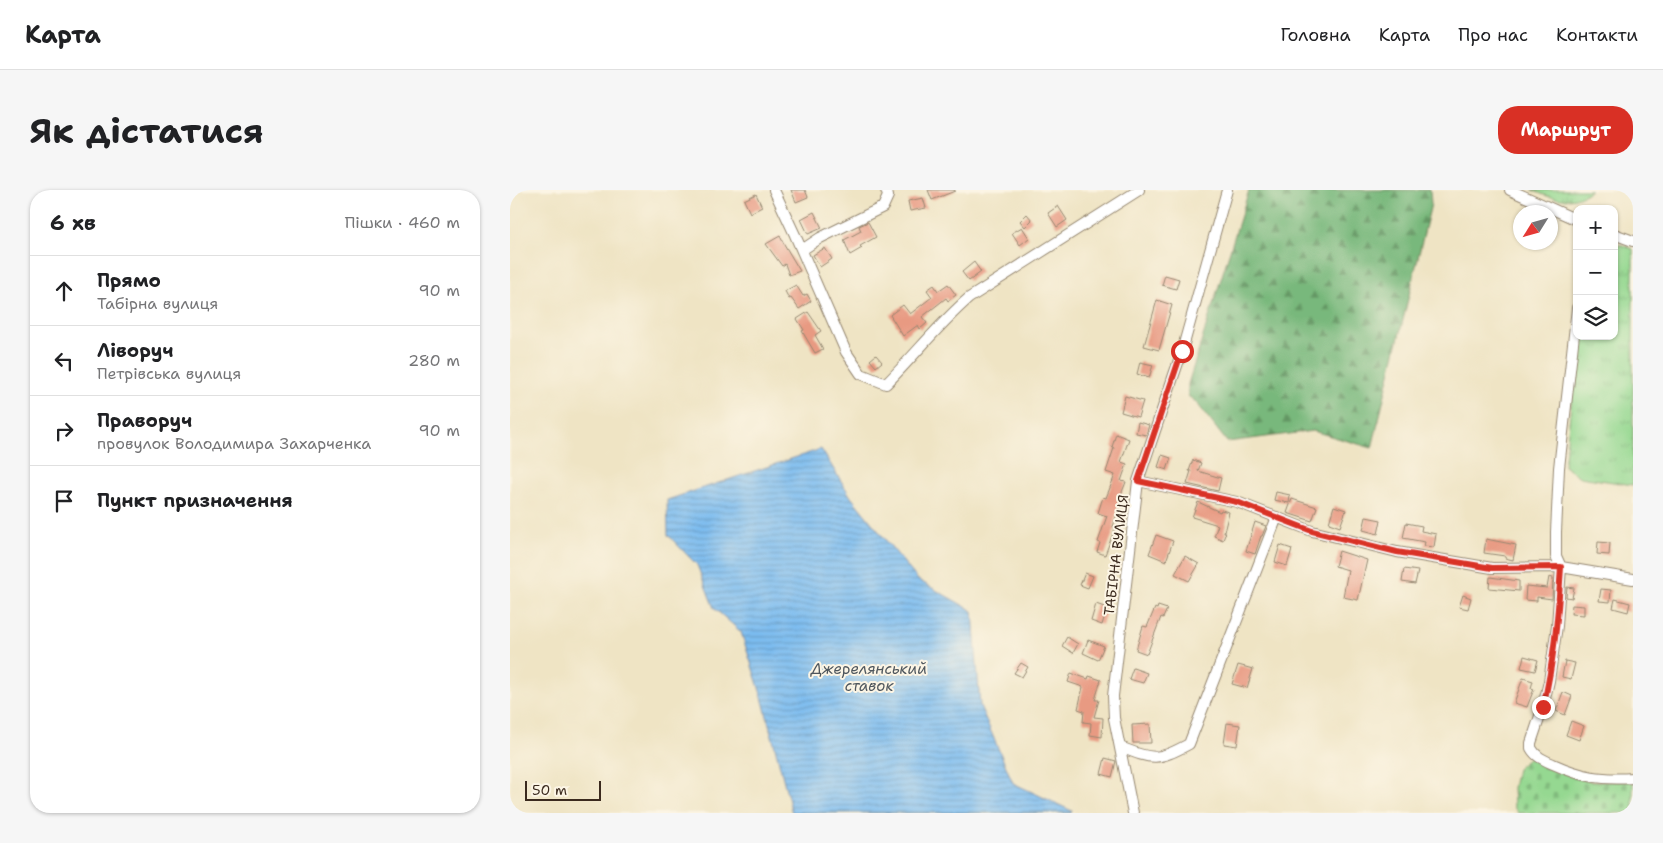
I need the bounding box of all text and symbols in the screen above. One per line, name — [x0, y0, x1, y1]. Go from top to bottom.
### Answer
text: Карта — [25, 19, 101, 51]
text: Головна — [1280, 23, 1351, 47]
text: Карта — [1379, 23, 1430, 47]
text: Про нас — [1458, 23, 1528, 47]
text: Контакти — [1556, 23, 1638, 47]
button: Маршрут — [1498, 106, 1633, 154]
text: Як дістатися — [30, 107, 264, 154]
north arrow — [1513, 205, 1558, 250]
map controls — [1573, 205, 1618, 340]
button: + — [1573, 205, 1618, 250]
text: 6 хв — [50, 209, 96, 237]
text: Пішки · 460 m — [345, 212, 460, 233]
button: − — [1573, 250, 1618, 295]
text: Прямо — [97, 268, 161, 293]
icon: ahead — [50, 277, 78, 305]
text: 90 m — [419, 280, 460, 301]
text: Табірна вулиця — [97, 293, 218, 314]
button: layers — [1573, 295, 1618, 340]
text: Ліворуч — [97, 338, 173, 363]
route start — [1171, 340, 1194, 363]
icon: left — [50, 347, 78, 375]
text: 280 m — [408, 350, 460, 371]
text: Петрівська вулиця — [97, 363, 241, 384]
text: Праворуч — [97, 408, 192, 433]
icon: right — [50, 417, 78, 445]
text: 90 m — [419, 420, 460, 441]
text: провулок Володимира Захарченка — [97, 433, 371, 454]
icon: arrive — [50, 487, 78, 515]
text: Пункт призначення — [97, 488, 293, 513]
street label: ТАБІРНА ВУЛИЦЯ — [1100, 494, 1132, 616]
water label: Джерелянський ставок — [810, 659, 927, 696]
route end — [1532, 696, 1555, 719]
scale bar — [525, 778, 601, 801]
text: 50 m — [532, 781, 567, 799]

